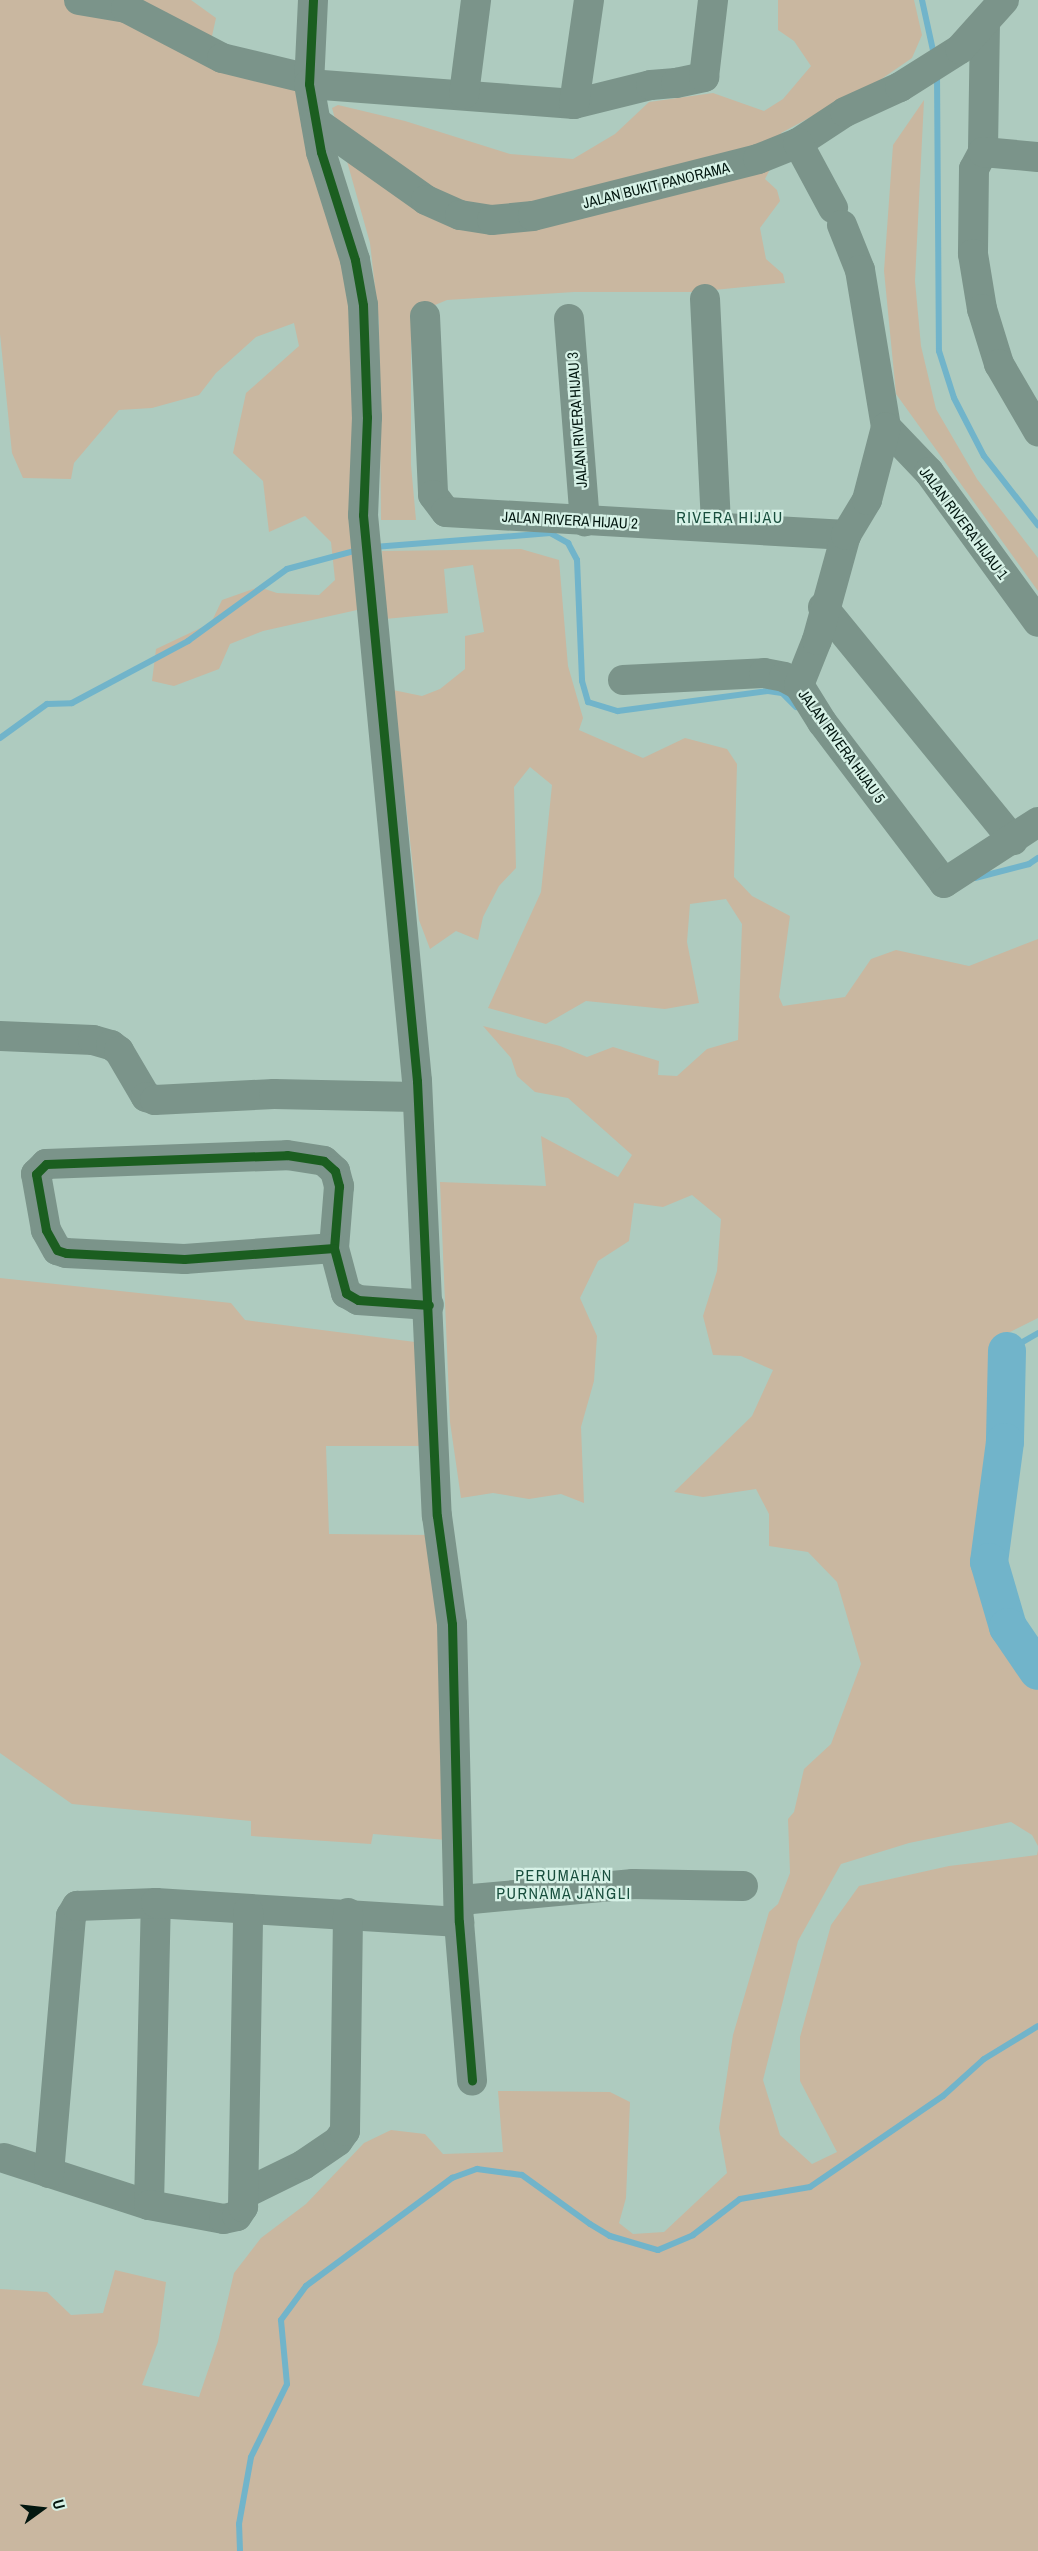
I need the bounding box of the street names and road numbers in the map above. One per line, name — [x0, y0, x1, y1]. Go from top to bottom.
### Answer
street label: JALAN BUKIT PANORAMA — [581, 158, 731, 212]
street label: JALAN RIVERA HIJAU 3 — [563, 351, 591, 489]
street label: JALAN RIVERA HIJAU 1 — [916, 463, 1012, 583]
street label: JALAN RIVERA HIJAU 2 — [501, 507, 639, 533]
street label: JALAN RIVERA HIJAU 5 — [795, 685, 889, 807]

